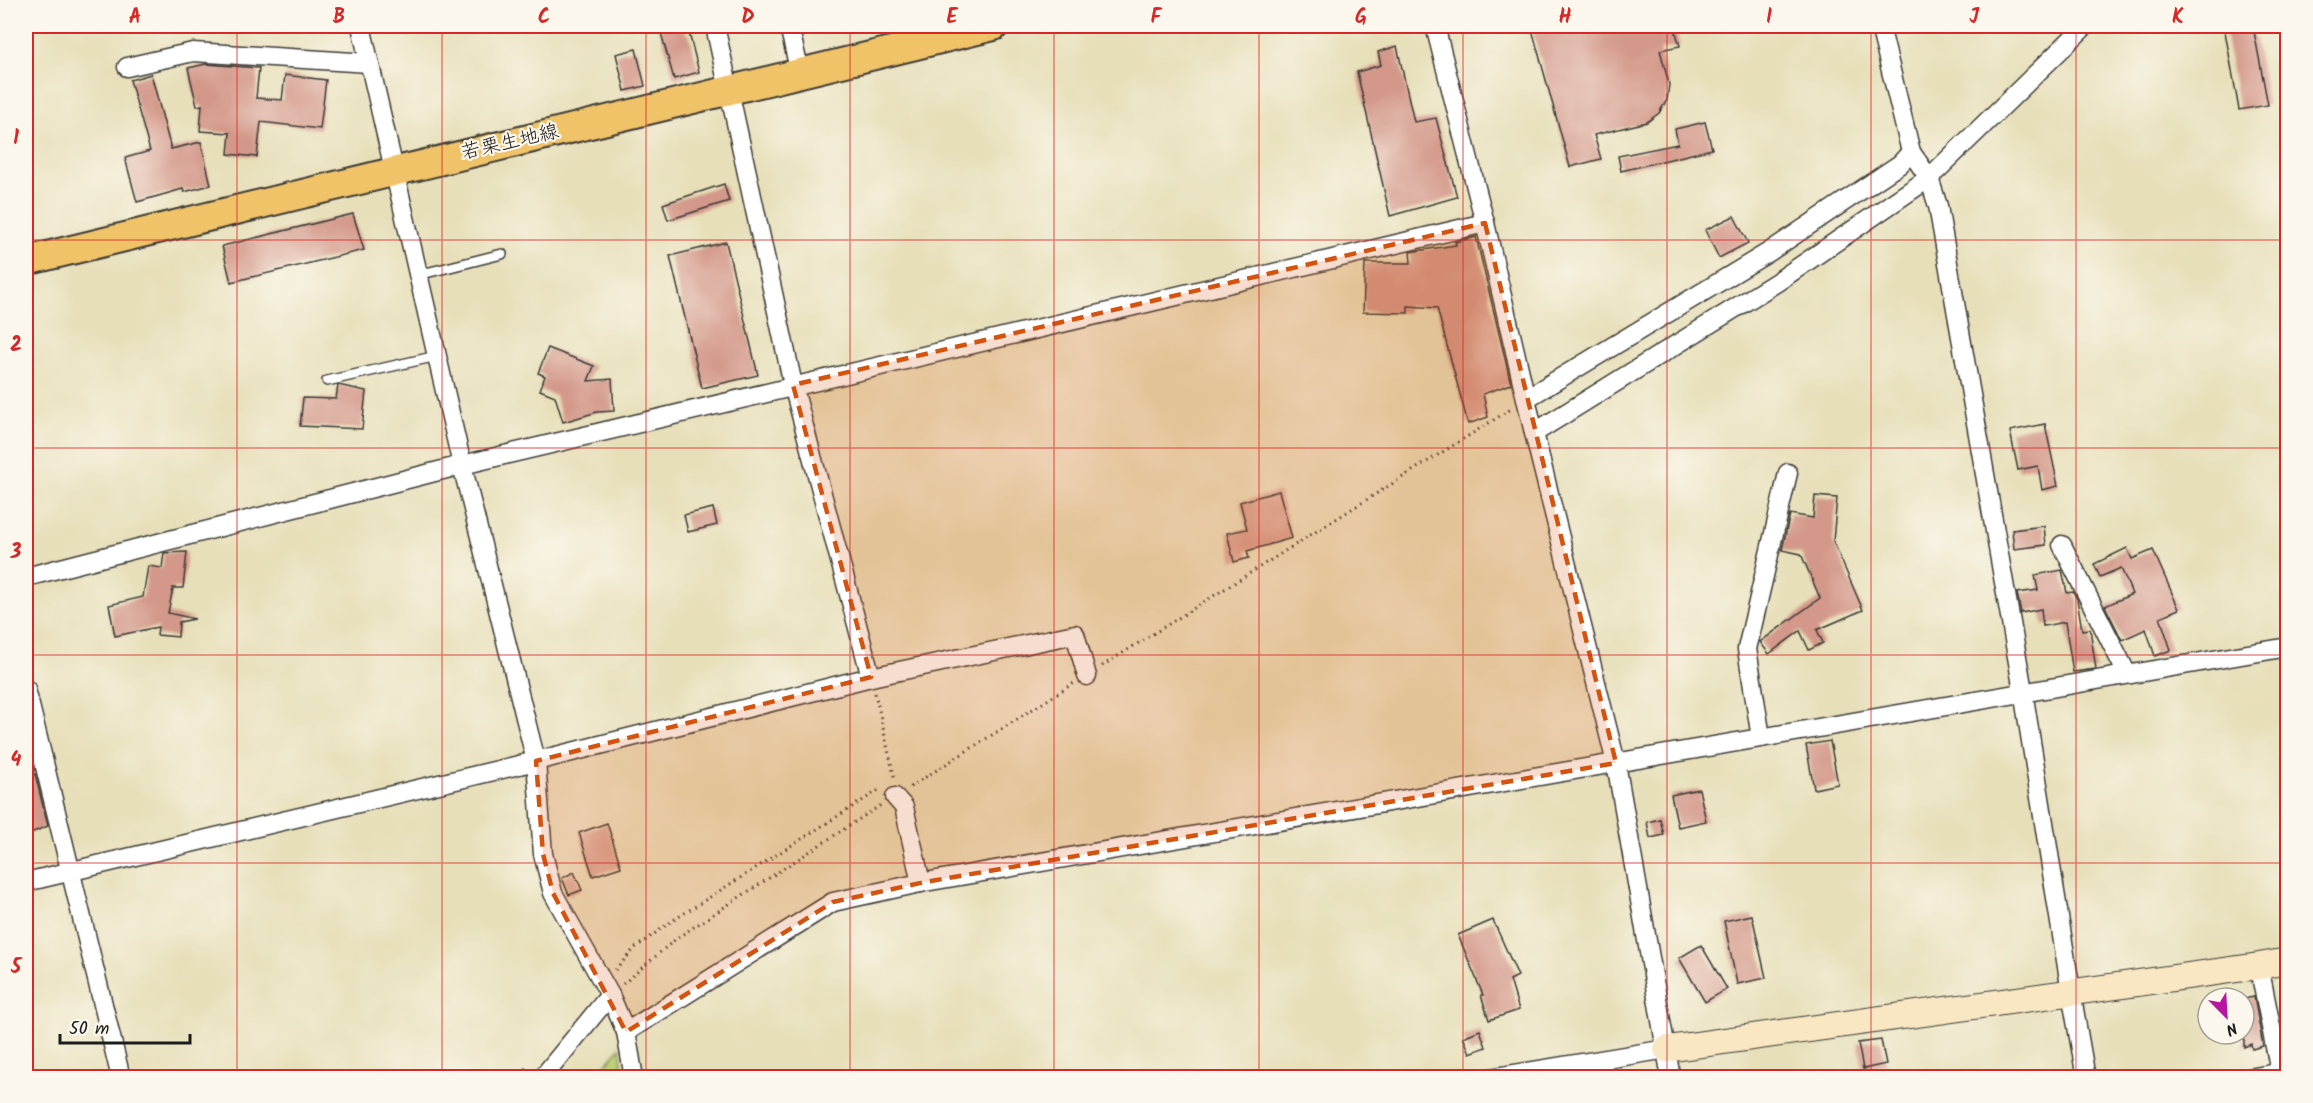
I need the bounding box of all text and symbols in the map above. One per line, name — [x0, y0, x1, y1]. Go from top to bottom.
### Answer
text: A — [129, 2, 141, 34]
text: B — [333, 2, 345, 34]
text: C — [538, 2, 550, 34]
text: D — [741, 2, 755, 34]
text: E — [946, 2, 958, 34]
text: F — [1151, 2, 1163, 34]
text: G — [1355, 2, 1367, 34]
text: H — [1558, 2, 1572, 34]
text: I — [1766, 2, 1772, 34]
text: J — [1969, 2, 1980, 34]
text: K — [2172, 2, 2184, 34]
street label: 若栗生地線 — [458, 116, 562, 170]
text: 1 — [13, 123, 19, 155]
text: 2 — [10, 330, 22, 362]
text: 3 — [10, 537, 22, 569]
text: 4 — [11, 745, 22, 777]
text: 5 — [10, 952, 23, 984]
north arrow — [2196, 986, 2256, 1046]
scale bar — [60, 1007, 190, 1045]
text: 50 m — [69, 1015, 109, 1044]
text: N — [2222, 1015, 2241, 1042]

